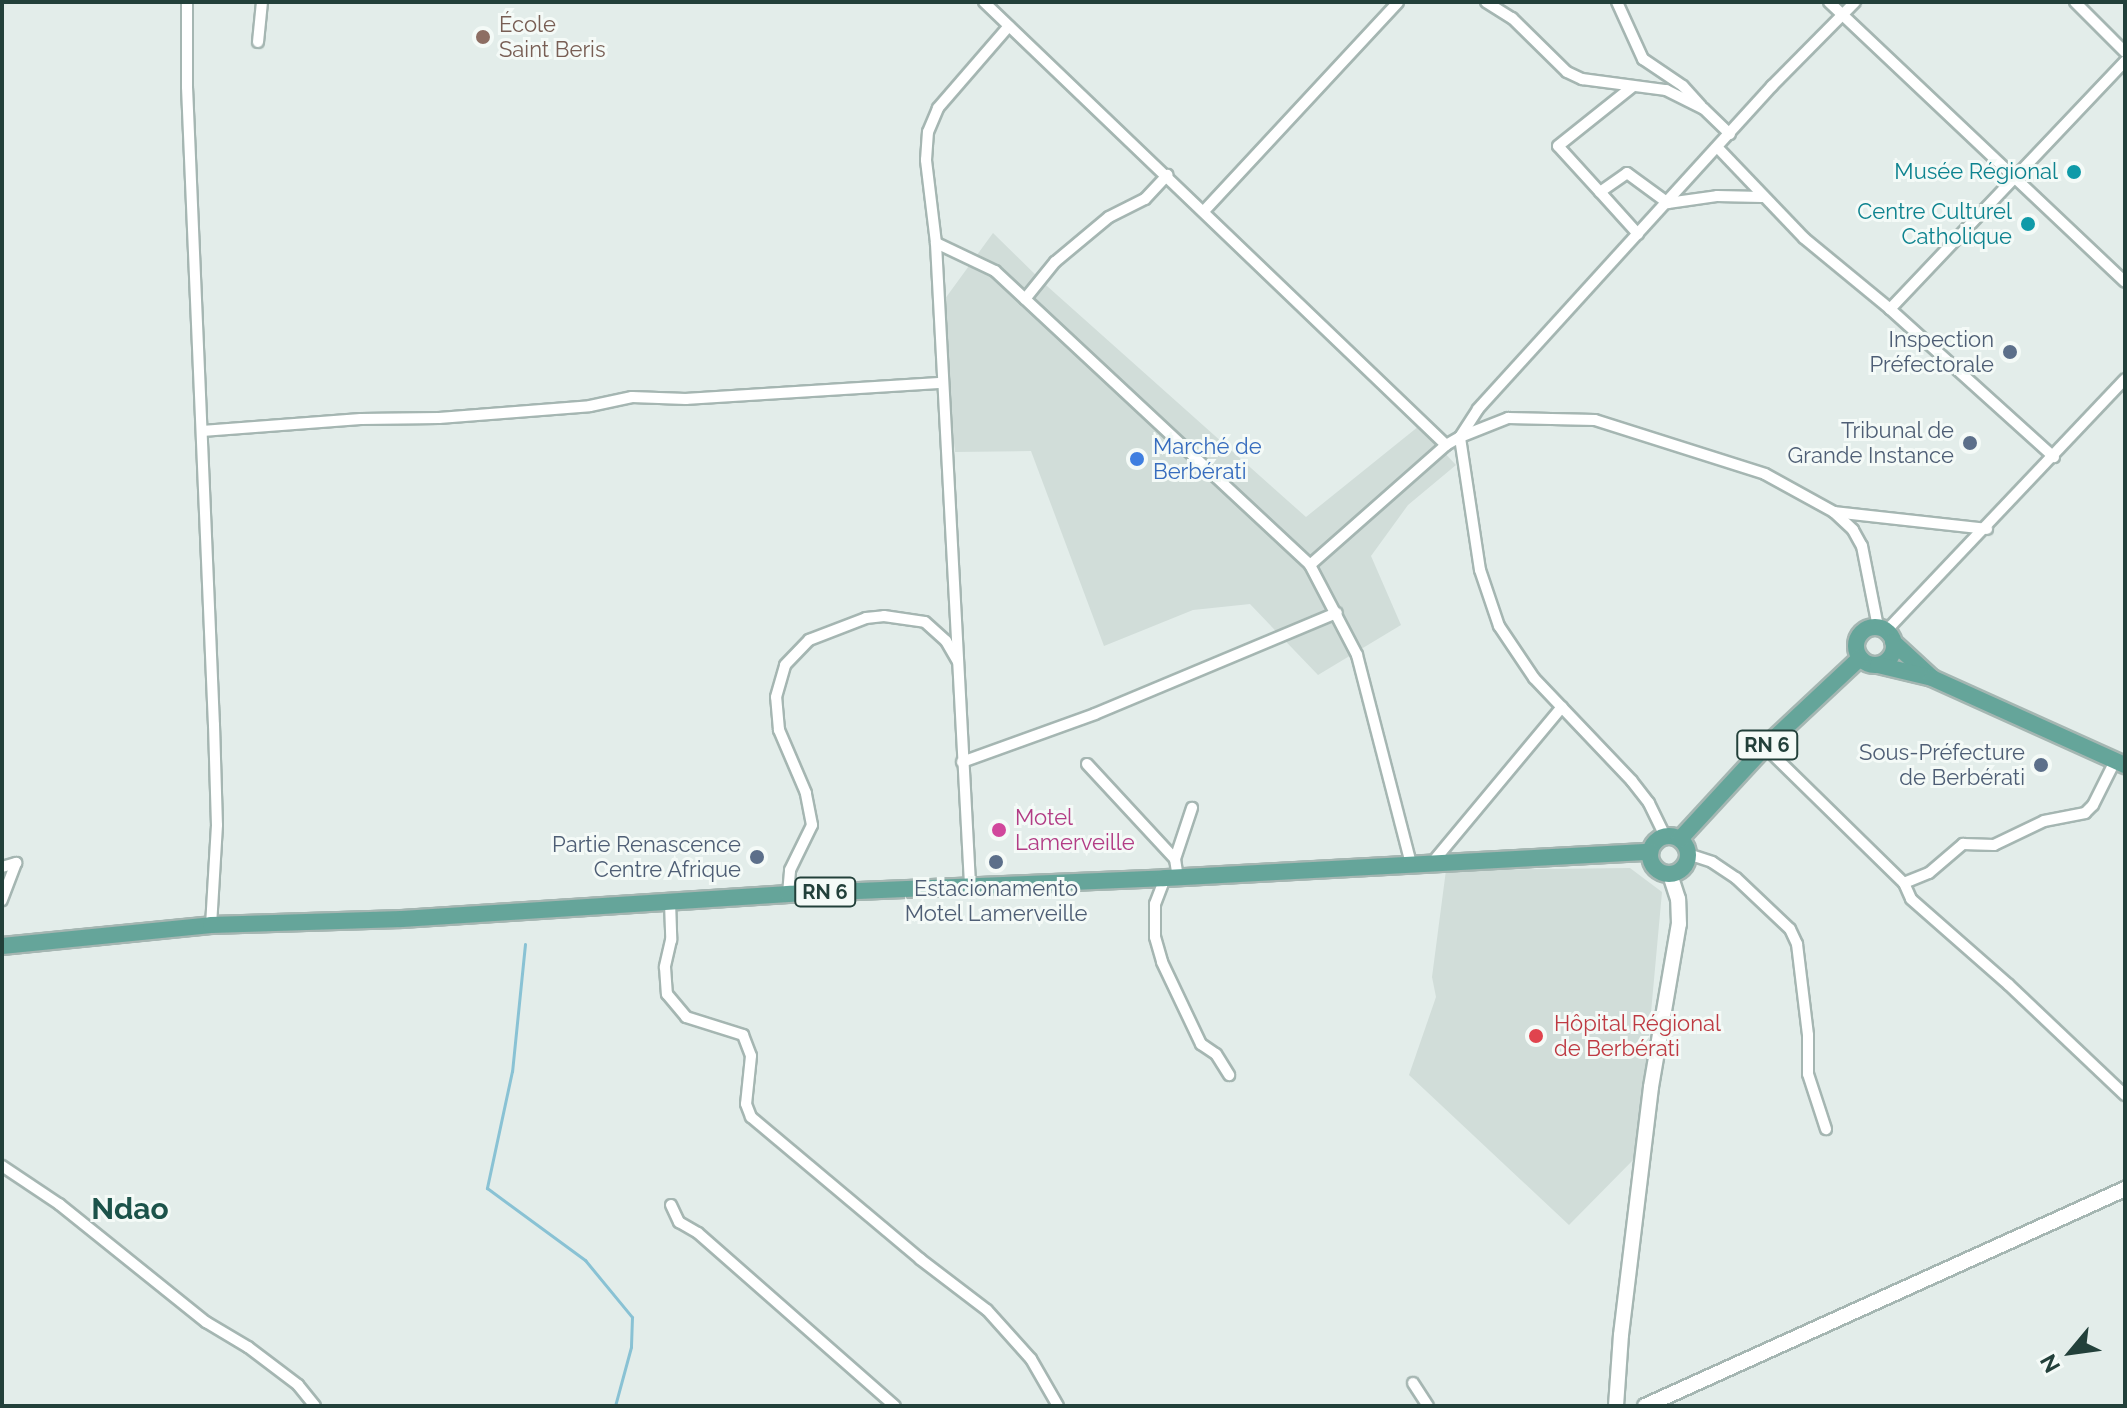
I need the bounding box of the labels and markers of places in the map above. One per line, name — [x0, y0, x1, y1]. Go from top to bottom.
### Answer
place label: École Saint Beris — [499, 11, 606, 62]
marker: École Saint Beris — [474, 28, 492, 46]
place label: Musée Régional — [1894, 159, 2058, 185]
marker: Musée Régional — [2065, 163, 2083, 181]
place label: Centre Culturel Catholique — [1857, 198, 2012, 250]
marker: Centre Culturel Catholique — [2019, 215, 2037, 233]
place label: Inspection Préfectorale — [1869, 326, 1994, 378]
marker: Inspection Préfectorale — [2001, 343, 2019, 361]
place label: Tribunal de Grande Instance — [1788, 417, 1954, 468]
place label: Marché de Berbérati — [1153, 433, 1262, 484]
marker: Tribunal de Grande Instance — [1961, 434, 1979, 452]
marker: Marché de Berbérati — [1128, 450, 1146, 468]
place label: Sous-Préfecture de Berbérati — [1859, 739, 2025, 790]
marker: Sous-Préfecture de Berbérati — [2032, 756, 2050, 774]
place label: Motel Lamerveille — [1015, 804, 1135, 856]
marker: Motel Lamerveille — [990, 821, 1008, 839]
place label: Partie Renascence Centre Afrique — [552, 831, 741, 882]
marker: Partie Renascence Centre Afrique — [748, 848, 766, 866]
marker: Estacionamento Motel Lamerveille — [987, 853, 1005, 871]
place label: Estacionamento Motel Lamerveille — [904, 875, 1088, 926]
place label: Hôpital Régional de Berbérati — [1554, 1010, 1722, 1062]
marker: Hôpital Régional de Berbérati — [1525, 1025, 1547, 1047]

